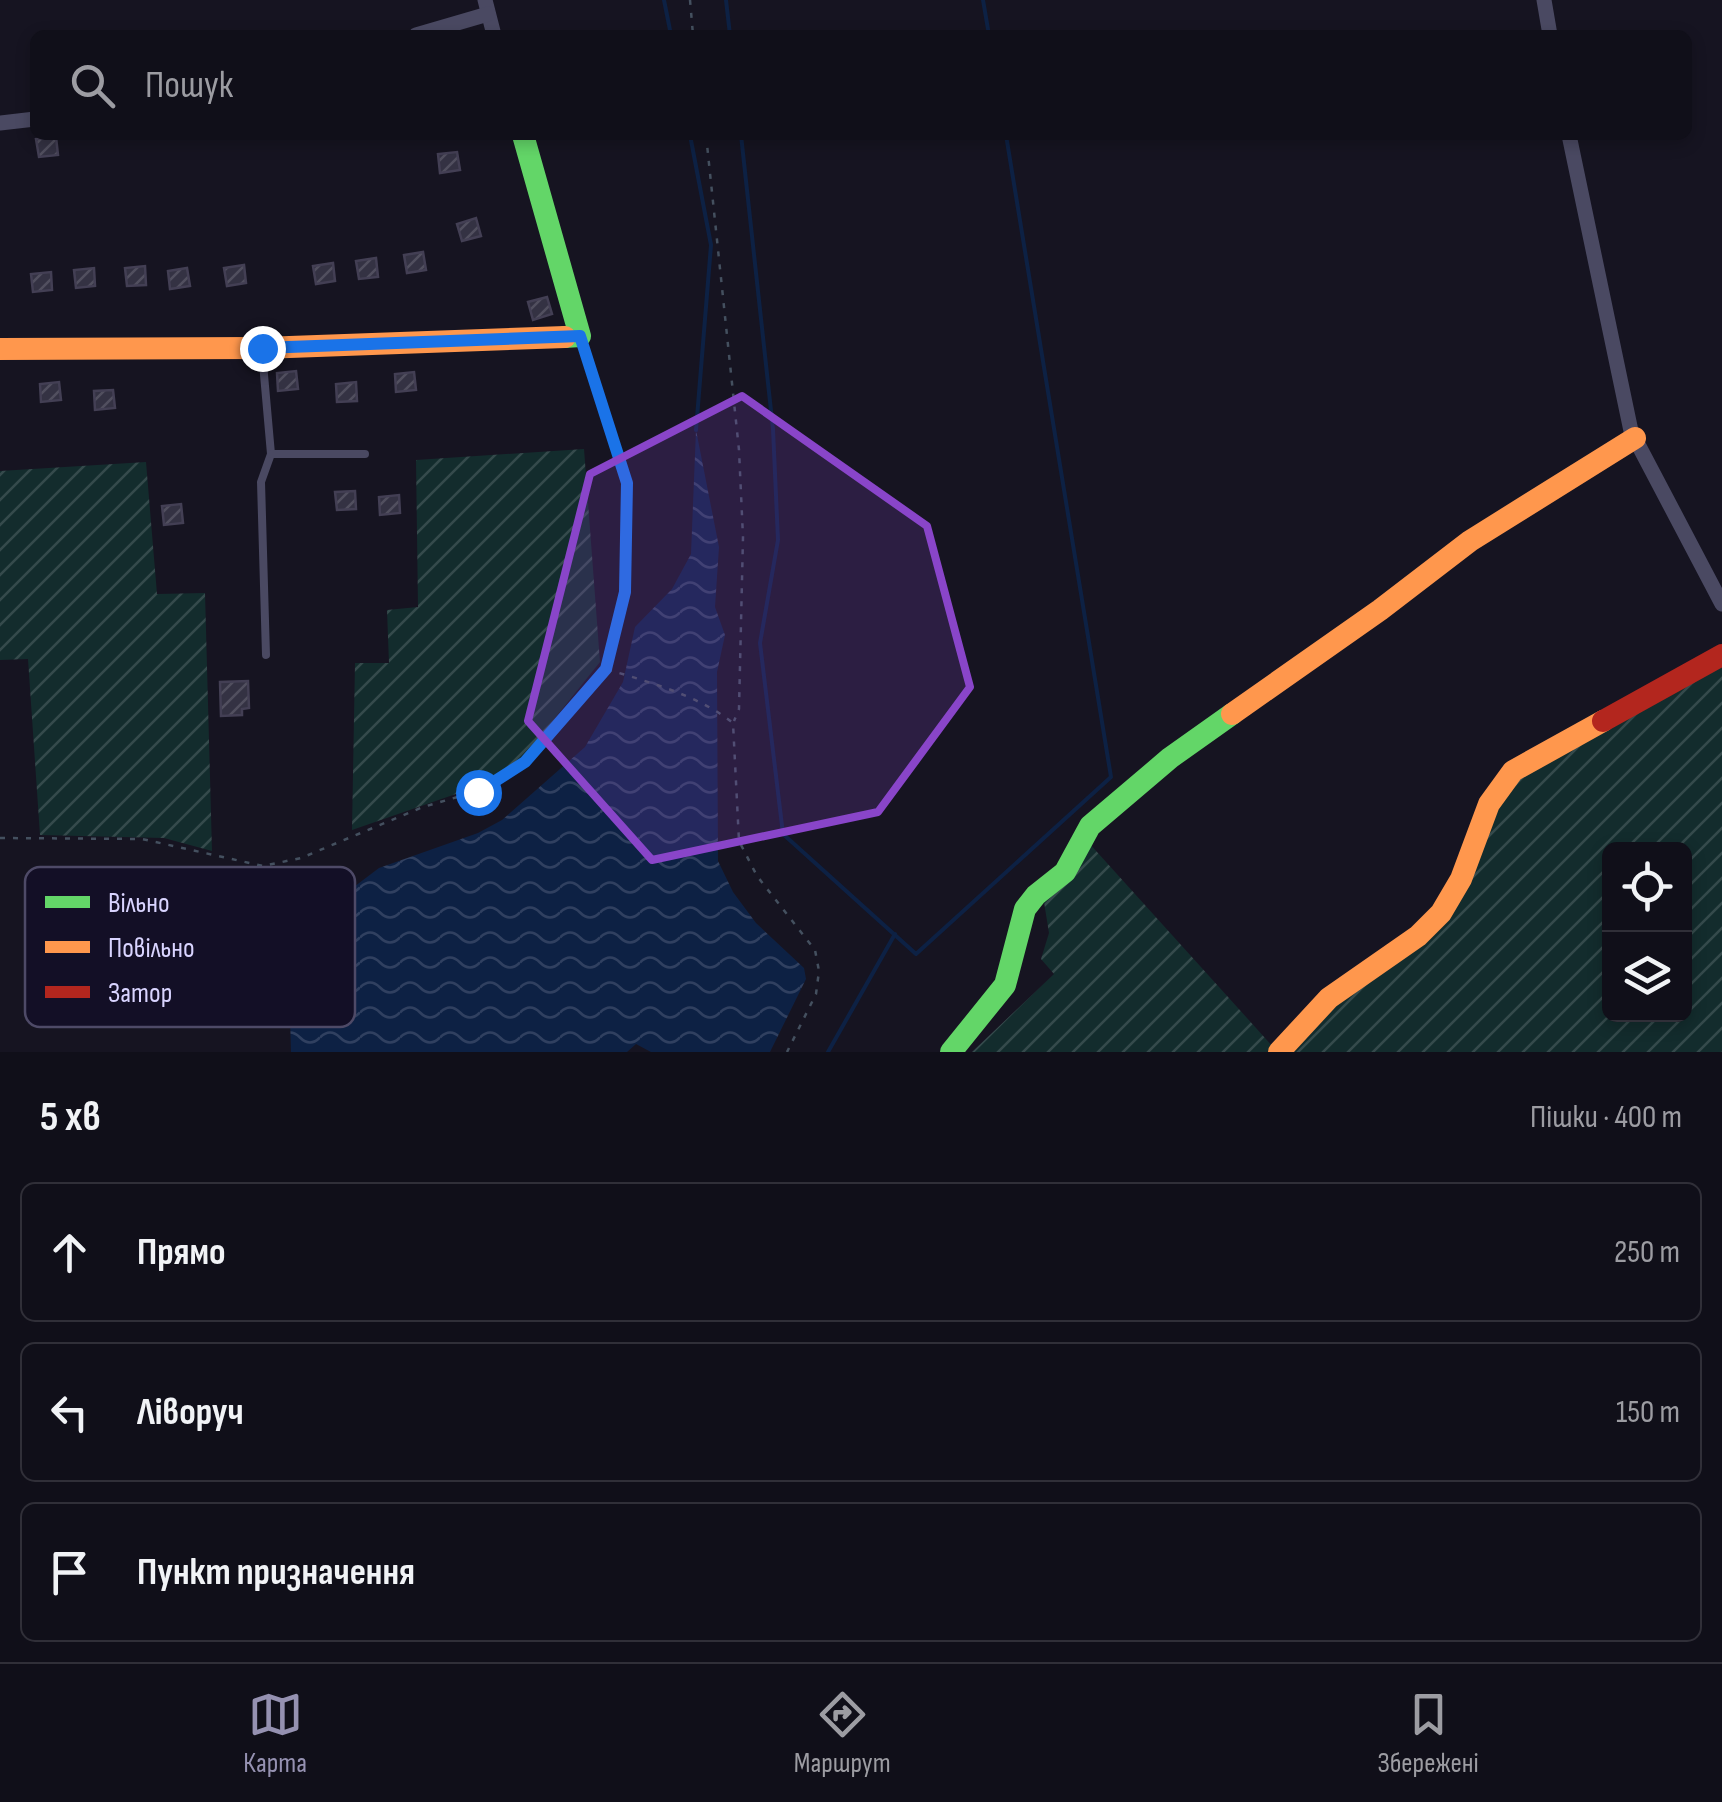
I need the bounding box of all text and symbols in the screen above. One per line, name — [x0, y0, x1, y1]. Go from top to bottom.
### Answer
search box — [30, 30, 1692, 140]
icon: search — [65, 58, 120, 113]
text: Пошук — [145, 63, 233, 108]
route end — [240, 326, 286, 372]
route start — [456, 770, 502, 816]
map controls — [1602, 842, 1692, 1022]
button: locate — [1602, 842, 1692, 932]
legend — [25, 867, 355, 1027]
text: Вільно — [108, 887, 170, 920]
text: Повільно — [108, 932, 195, 965]
button: layers — [1602, 932, 1692, 1022]
text: Затор — [108, 977, 172, 1010]
text: 5 хв — [40, 1092, 101, 1143]
text: Пішки · 400 m — [1530, 1098, 1682, 1137]
icon: ahead — [42, 1225, 97, 1280]
text: Прямо — [137, 1230, 226, 1275]
text: 250 m — [1614, 1233, 1680, 1272]
icon: left — [42, 1385, 97, 1440]
text: Ліворуч — [137, 1390, 244, 1435]
text: 150 m — [1616, 1393, 1680, 1432]
icon: arrive — [42, 1545, 97, 1600]
text: Пункт призначення — [137, 1550, 415, 1595]
tab: Карта — [243, 1687, 307, 1780]
tab: Маршрут — [794, 1687, 891, 1780]
tab: Збережені — [1377, 1687, 1479, 1780]

